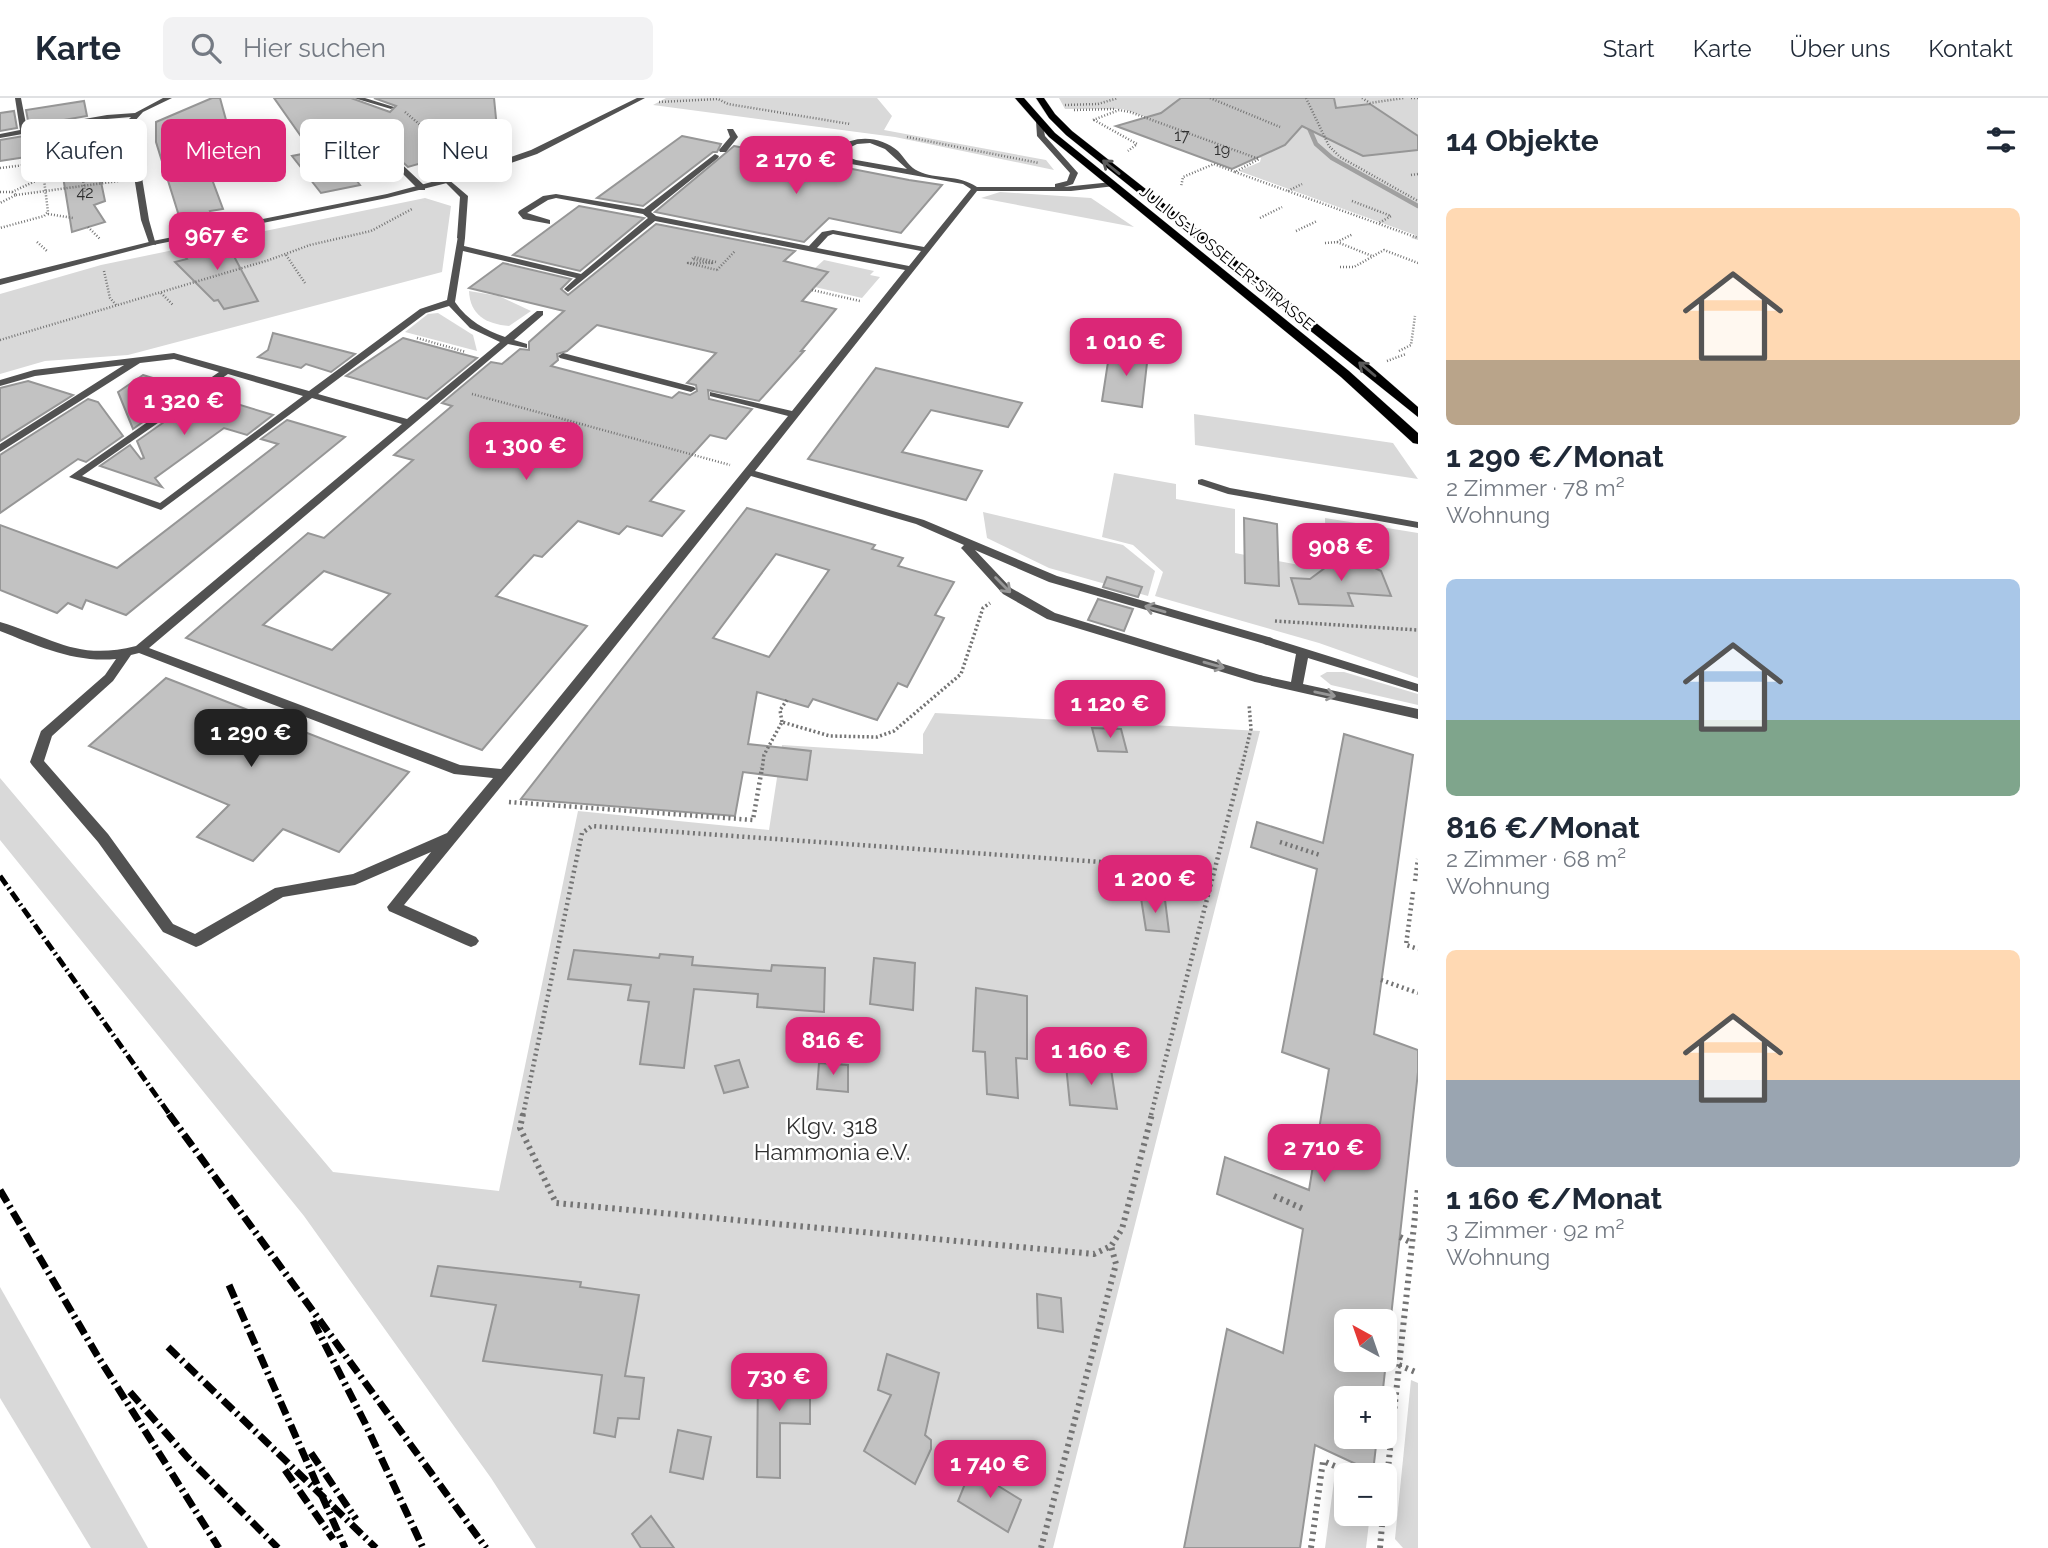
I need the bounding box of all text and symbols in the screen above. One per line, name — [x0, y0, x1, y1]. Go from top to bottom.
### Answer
search box — [163, 17, 653, 80]
text: Karte — [35, 29, 121, 68]
icon: search — [187, 29, 225, 67]
text: Hier suchen — [243, 33, 386, 63]
text: Start — [1603, 34, 1655, 63]
text: Karte — [1693, 34, 1752, 63]
text: Über uns — [1790, 34, 1890, 63]
text: Kontakt — [1928, 34, 2013, 63]
chip: Kaufen — [21, 119, 147, 182]
chip: Mieten — [161, 119, 286, 182]
chip: Filter — [300, 119, 404, 182]
chip: Neu — [418, 119, 512, 182]
icon: filters — [1982, 121, 2020, 159]
text: 14 Objekte — [1446, 123, 1599, 158]
house number: 17 — [1174, 126, 1190, 145]
pin: 2 170 € — [731, 136, 861, 196]
house number: 19 — [1214, 140, 1230, 159]
text: 2 170 € — [756, 145, 836, 172]
one-way arrow — [1103, 159, 1121, 174]
street label: JULIUS-VOSSELER-STRASSE — [1136, 182, 1318, 334]
house number: 42 — [76, 183, 94, 202]
pin: 967 € — [168, 212, 266, 272]
text: 967 € — [185, 221, 249, 248]
icon: home — [1670, 253, 1796, 379]
pin: 1 010 € — [1061, 318, 1191, 378]
text: 1 010 € — [1086, 327, 1166, 354]
one-way arrow — [1358, 361, 1376, 376]
pin: 1 320 € — [119, 378, 249, 437]
text: 1 320 € — [144, 386, 224, 413]
pin: 1 300 € — [461, 422, 591, 482]
text: 1 300 € — [485, 431, 567, 458]
text: 1 290 €/Monat — [1446, 439, 1664, 474]
text: 2 Zimmer · 78 m² — [1446, 474, 1625, 501]
text: Wohnung — [1446, 501, 1550, 528]
pin: 908 € — [1292, 524, 1390, 583]
text: 908 € — [1308, 532, 1374, 559]
one-way arrow — [995, 577, 1012, 594]
one-way arrow — [1145, 601, 1167, 614]
icon: home — [1670, 624, 1796, 750]
one-way arrow — [1203, 660, 1225, 673]
pin: 1 120 € — [1045, 680, 1175, 740]
one-way arrow — [1313, 688, 1336, 701]
text: 1 120 € — [1070, 689, 1150, 716]
pin: 1 290 € — [186, 710, 316, 769]
text: 1 290 € — [210, 718, 292, 745]
text: 816 €/Monat — [1446, 810, 1640, 845]
text: 2 Zimmer · 68 m² — [1446, 845, 1626, 872]
pin: 1 200 € — [1090, 856, 1220, 915]
text: 1 200 € — [1114, 864, 1196, 891]
text: Wohnung — [1446, 872, 1550, 899]
icon: home — [1670, 995, 1796, 1121]
pin: 816 € — [784, 1018, 882, 1077]
text: 816 € — [801, 1026, 865, 1053]
pin: 1 160 € — [1026, 1028, 1156, 1087]
text: 1 160 € — [1051, 1036, 1131, 1063]
park label: Klgv. 318 Hammonia e.V. — [754, 1112, 910, 1165]
pin: 2 710 € — [1259, 1124, 1389, 1184]
text: 2 710 € — [1284, 1133, 1364, 1160]
text: 1 160 €/Monat — [1446, 1181, 1662, 1216]
text: 3 Zimmer · 92 m² — [1446, 1216, 1624, 1243]
text: Wohnung — [1446, 1243, 1550, 1270]
north arrow — [1334, 1309, 1396, 1372]
map controls — [1334, 1309, 1397, 1526]
pin: 730 € — [730, 1354, 828, 1413]
text: 730 € — [747, 1362, 811, 1389]
button: + — [1334, 1386, 1397, 1449]
pin: 1 740 € — [925, 1440, 1055, 1500]
text: 1 740 € — [950, 1449, 1030, 1476]
button: − — [1334, 1463, 1397, 1526]

